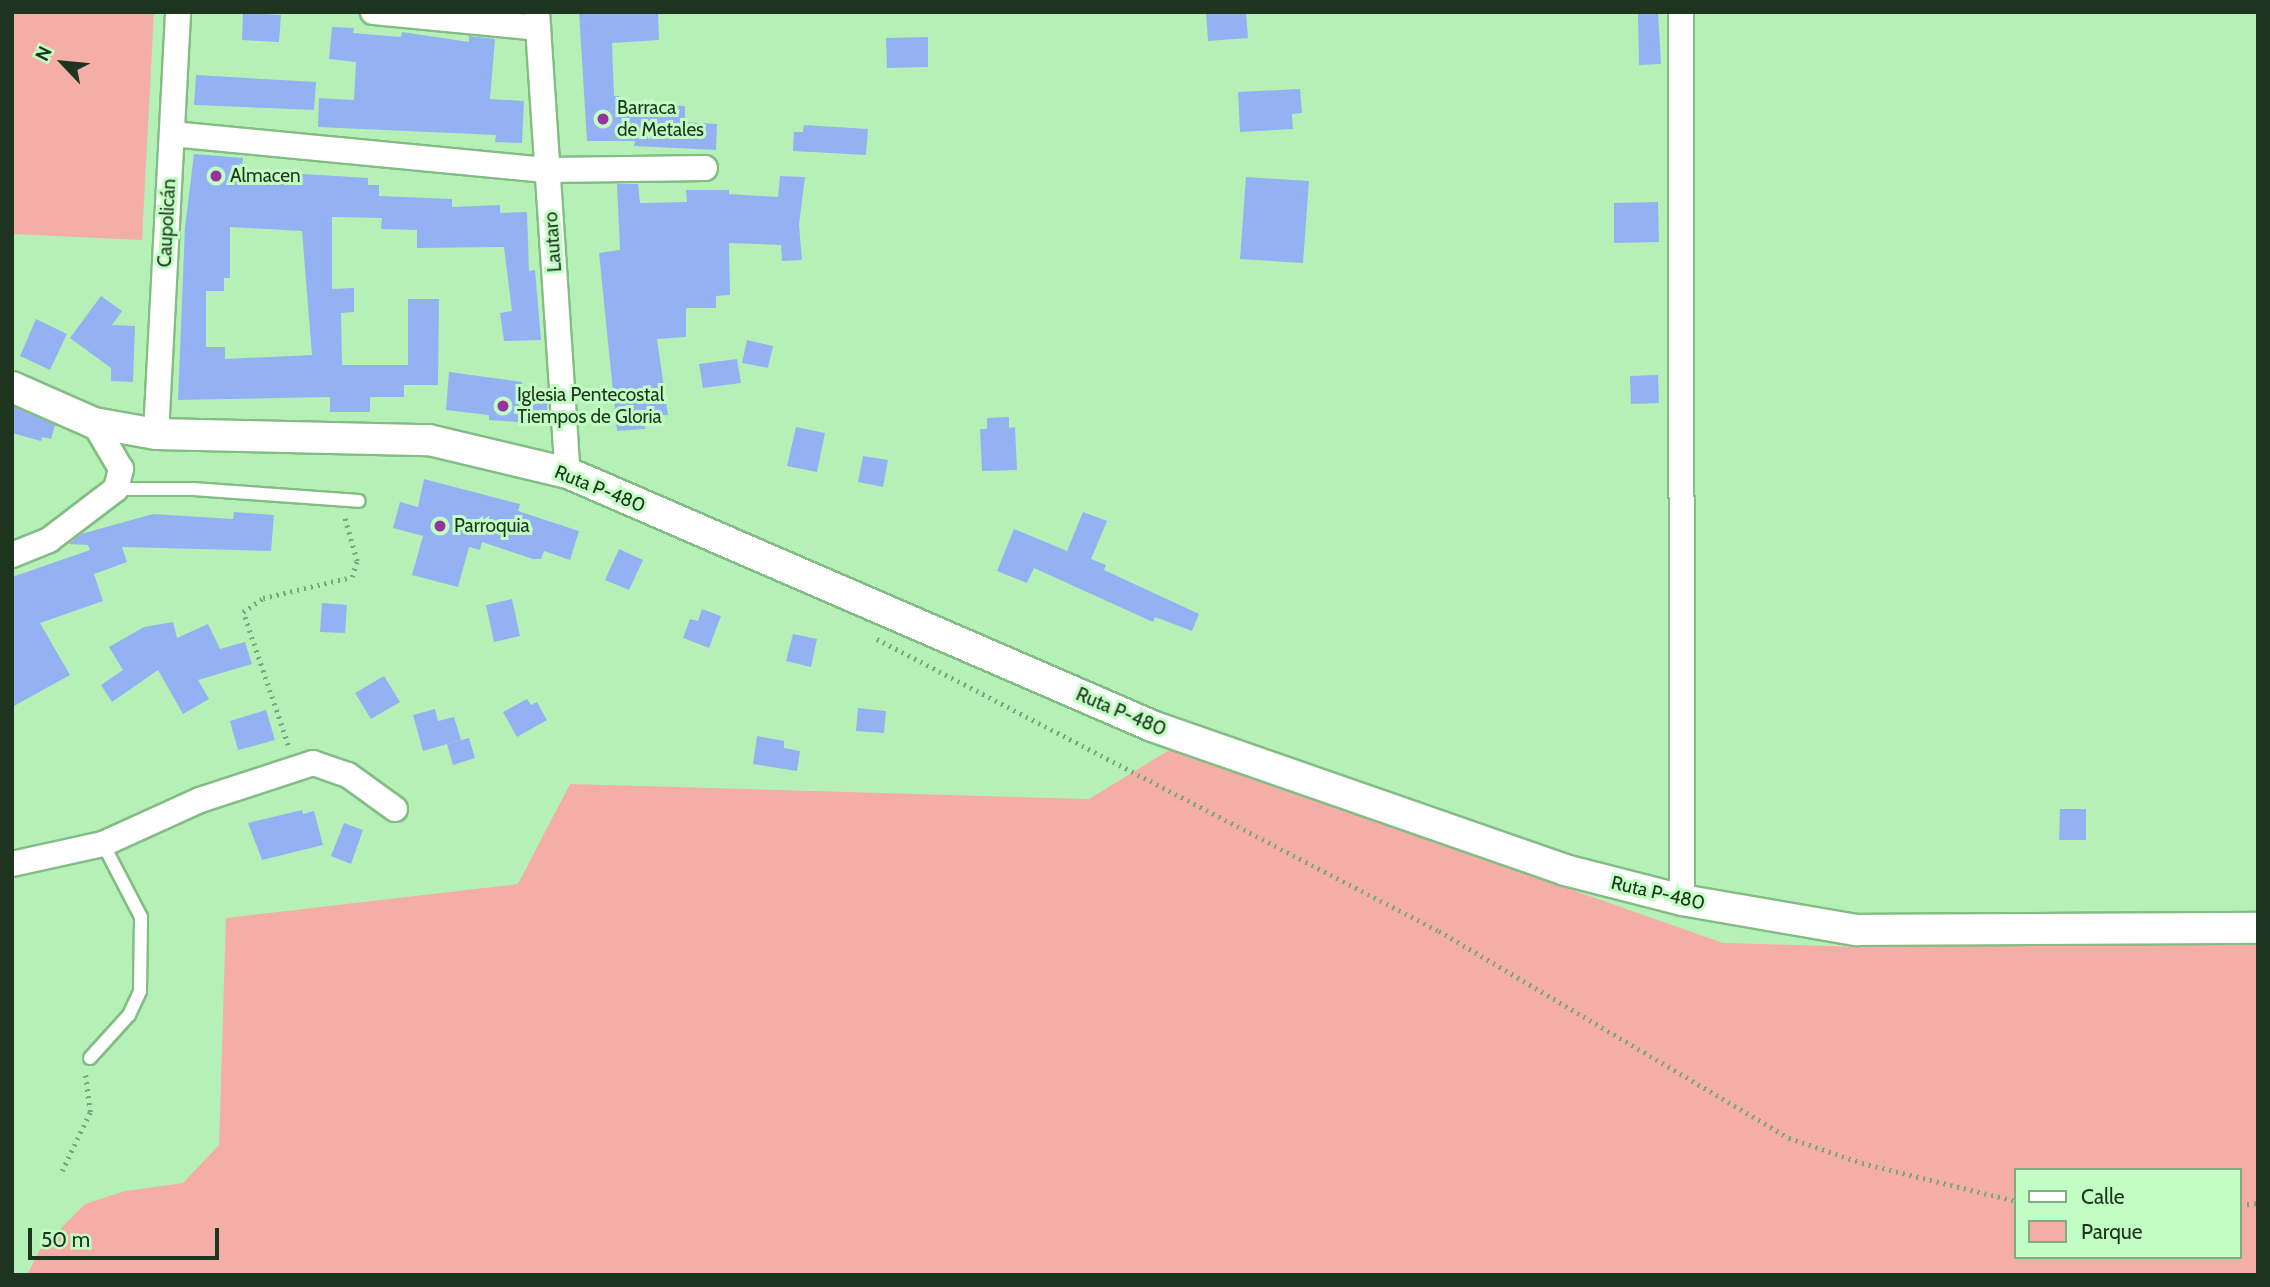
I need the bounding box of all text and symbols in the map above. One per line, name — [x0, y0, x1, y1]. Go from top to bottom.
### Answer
north arrow — [28, 28, 98, 98]
text: N — [30, 42, 57, 65]
place label: Barraca de Metales — [617, 97, 704, 141]
marker: Barraca de Metales — [595, 111, 611, 127]
place label: Almacen — [230, 165, 301, 187]
marker: Almacen — [208, 168, 224, 184]
street label: Caupolicán — [153, 178, 181, 268]
street label: Lautaro — [540, 211, 566, 273]
place label: Iglesia Pentecostal Tiempos de Gloria — [517, 384, 664, 428]
marker: Iglesia Pentecostal Tiempos de Gloria — [495, 398, 511, 414]
street label: Ruta P-480 — [551, 461, 649, 517]
place label: Parroquia — [454, 515, 530, 537]
marker: Parroquia — [432, 518, 448, 534]
street label: Ruta P-480 — [1073, 683, 1169, 741]
street label: Ruta P-480 — [1609, 871, 1707, 915]
legend — [2014, 1168, 2242, 1259]
text: Calle — [2081, 1184, 2125, 1209]
scale bar — [32, 1214, 222, 1258]
text: Parque — [2081, 1219, 2143, 1244]
text: 50 m — [41, 1227, 90, 1252]

